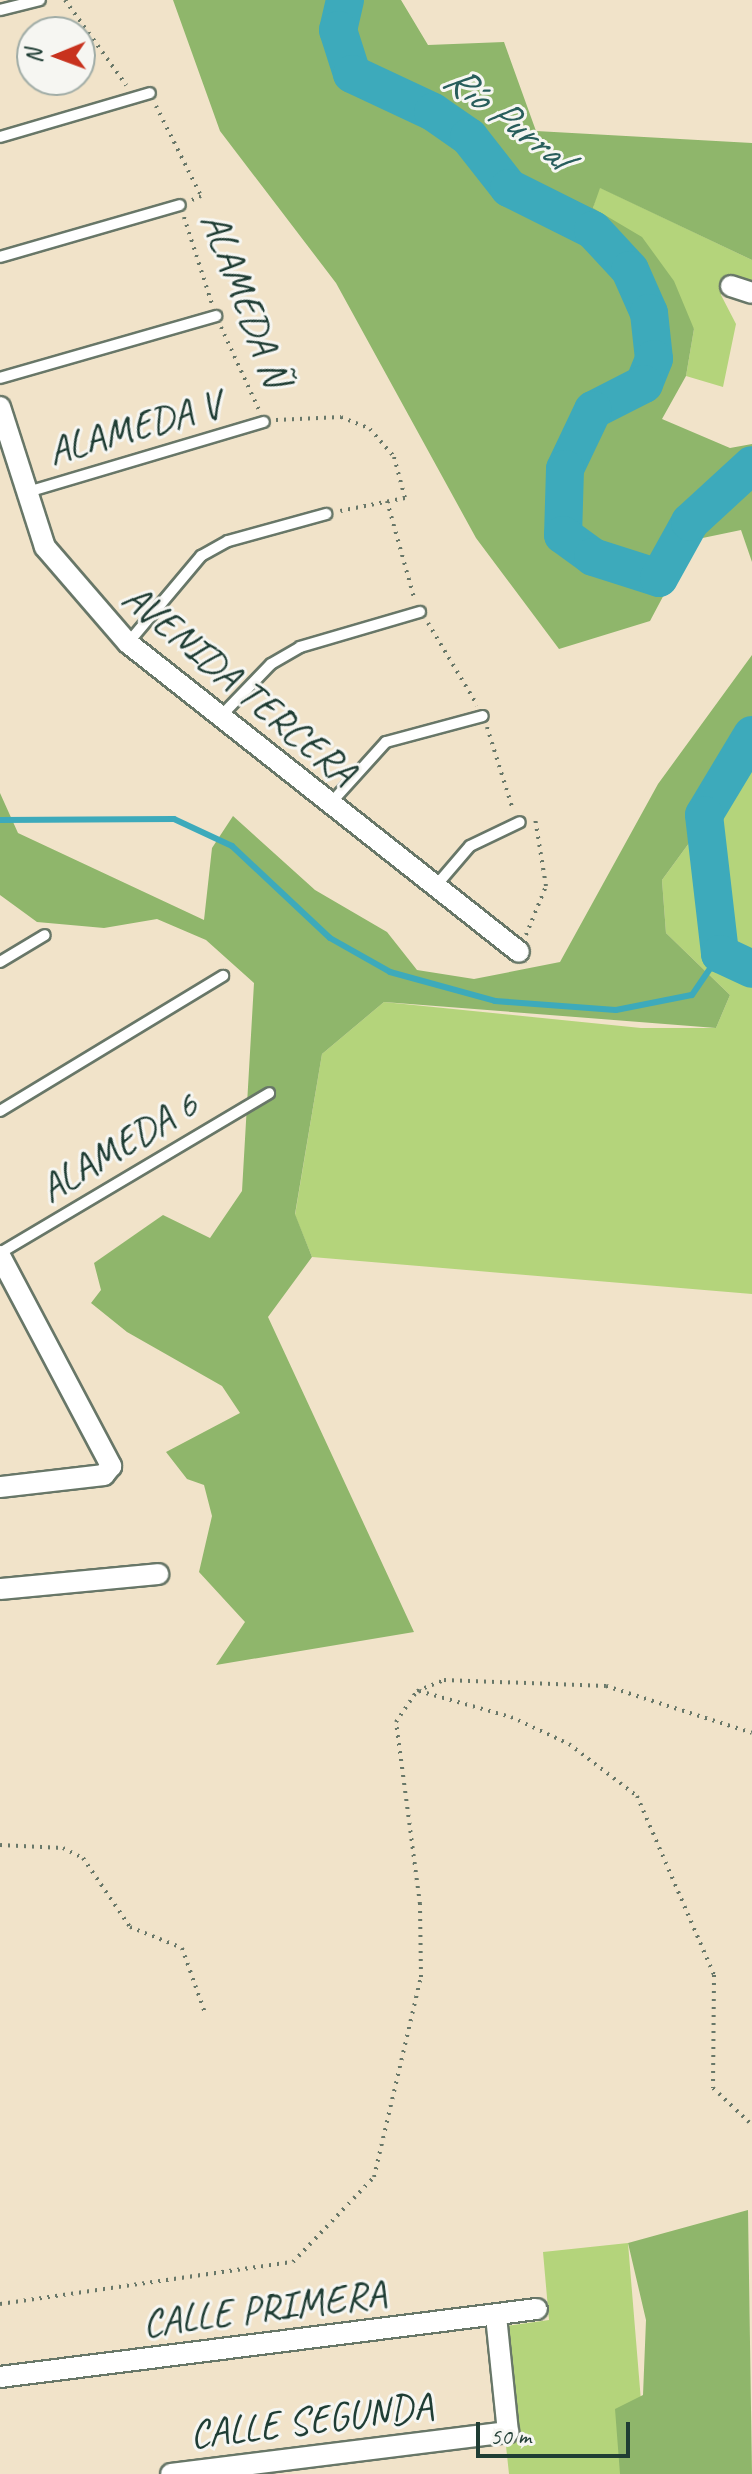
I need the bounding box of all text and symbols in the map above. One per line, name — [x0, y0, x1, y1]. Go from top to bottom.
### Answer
north arrow — [16, 16, 96, 96]
text: N — [20, 49, 48, 63]
water label: Río Purral — [435, 54, 579, 180]
street label: ALAMEDA Ñ — [191, 205, 301, 391]
street label: ALAMEDA V — [42, 379, 226, 475]
street label: AVENIDA TERCERA — [114, 573, 366, 795]
street label: ALAMEDA 6 — [30, 1080, 206, 1212]
street label: CALLE PRIMERA — [140, 2269, 388, 2347]
street label: CALLE SEGUNDA — [187, 2381, 435, 2459]
scale bar — [480, 2406, 634, 2456]
text: 50 m — [490, 2421, 531, 2451]

